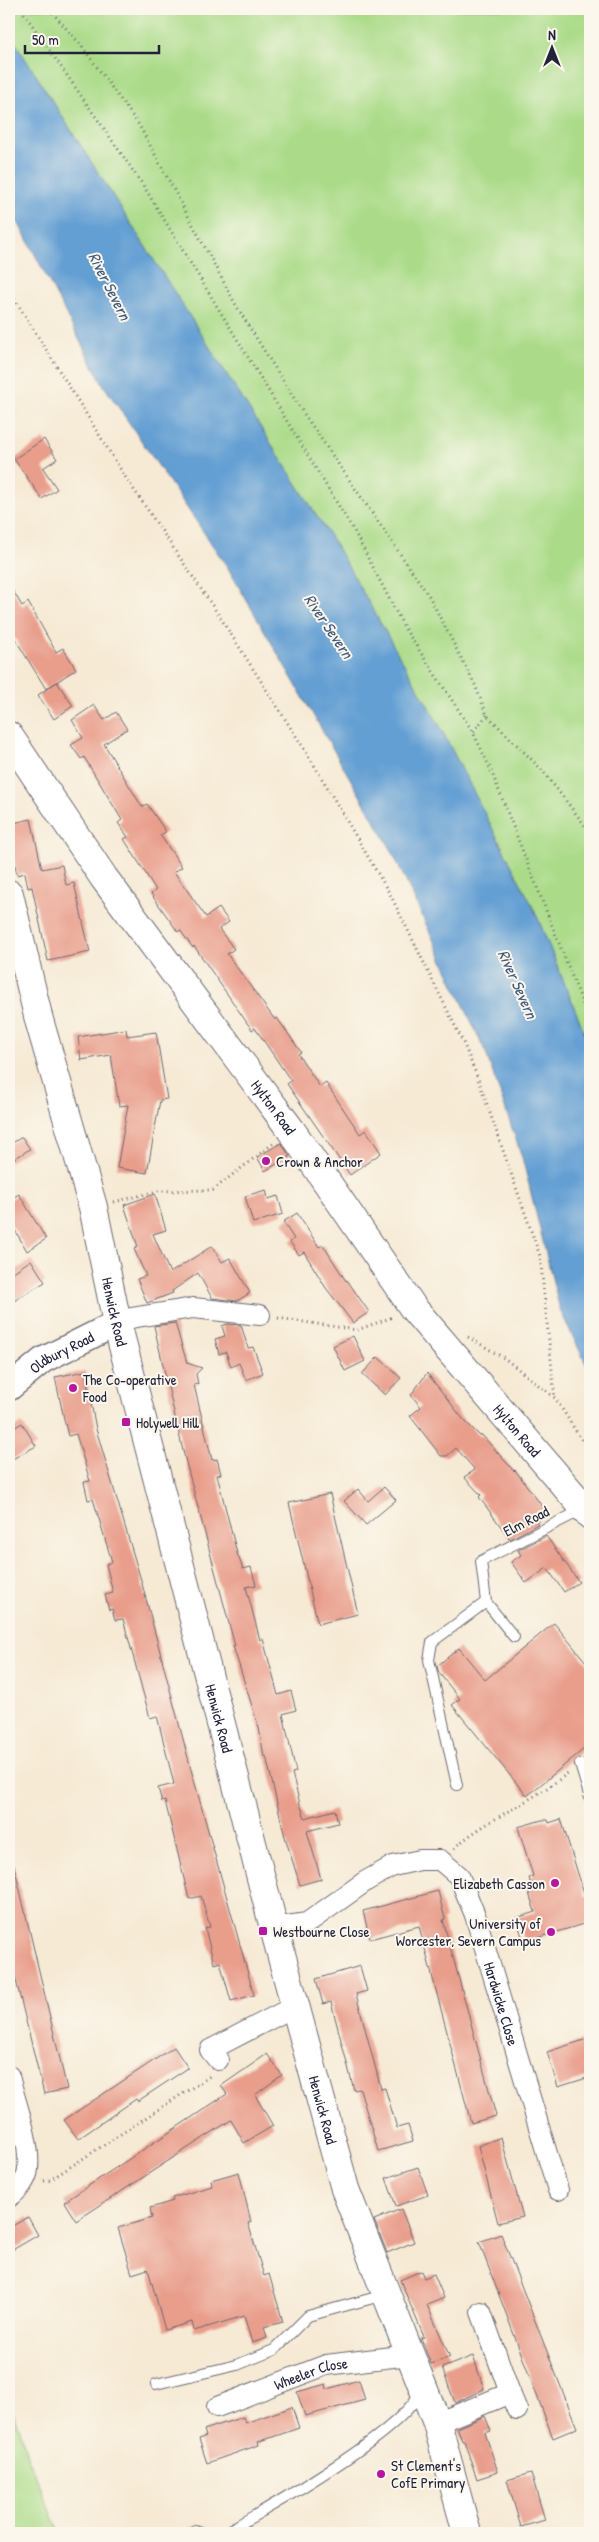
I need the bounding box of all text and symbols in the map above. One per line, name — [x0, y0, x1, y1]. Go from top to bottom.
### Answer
scale bar — [25, 22, 159, 54]
north arrow — [526, 22, 576, 72]
text: N — [548, 25, 556, 44]
text: 50 m — [32, 29, 59, 50]
water label: River Severn — [84, 248, 137, 325]
water label: River Severn — [299, 589, 360, 664]
water label: River Severn — [493, 946, 544, 1024]
street label: Hylton Road — [247, 1075, 301, 1139]
place label: Crown & Anchor — [276, 1151, 363, 1172]
marker: Crown & Anchor — [260, 1155, 272, 1167]
street label: Henwick Road — [97, 1275, 133, 1349]
street label: Oldbury Road — [24, 1326, 97, 1378]
place label: The Co-operative Food — [82, 1369, 177, 1407]
marker: The Co-operative Food — [67, 1382, 79, 1394]
street label: Hylton Road — [489, 1399, 546, 1461]
place label: Holywell Hill — [136, 1412, 200, 1433]
marker: Holywell Hill — [120, 1416, 132, 1428]
street label: Elm Road — [499, 1500, 553, 1541]
street label: Henwick Road — [201, 1682, 239, 1755]
place label: Elizabeth Casson — [453, 1873, 545, 1894]
marker: Elizabeth Casson — [549, 1877, 561, 1889]
place label: University of Worcester, Severn Campus — [396, 1913, 542, 1951]
place label: Westbourne Close — [273, 1921, 369, 1942]
marker: Westbourne Close — [257, 1925, 269, 1937]
marker: University of Worcester, Severn Campus — [545, 1926, 557, 1938]
street label: Hardwicke Close — [479, 1959, 524, 2048]
street label: Henwick Road — [304, 2073, 343, 2147]
street label: Wheeler Close — [271, 2352, 349, 2395]
place label: St Clement's CofE Primary — [391, 2455, 465, 2493]
marker: St Clement's CofE Primary — [375, 2468, 387, 2480]

